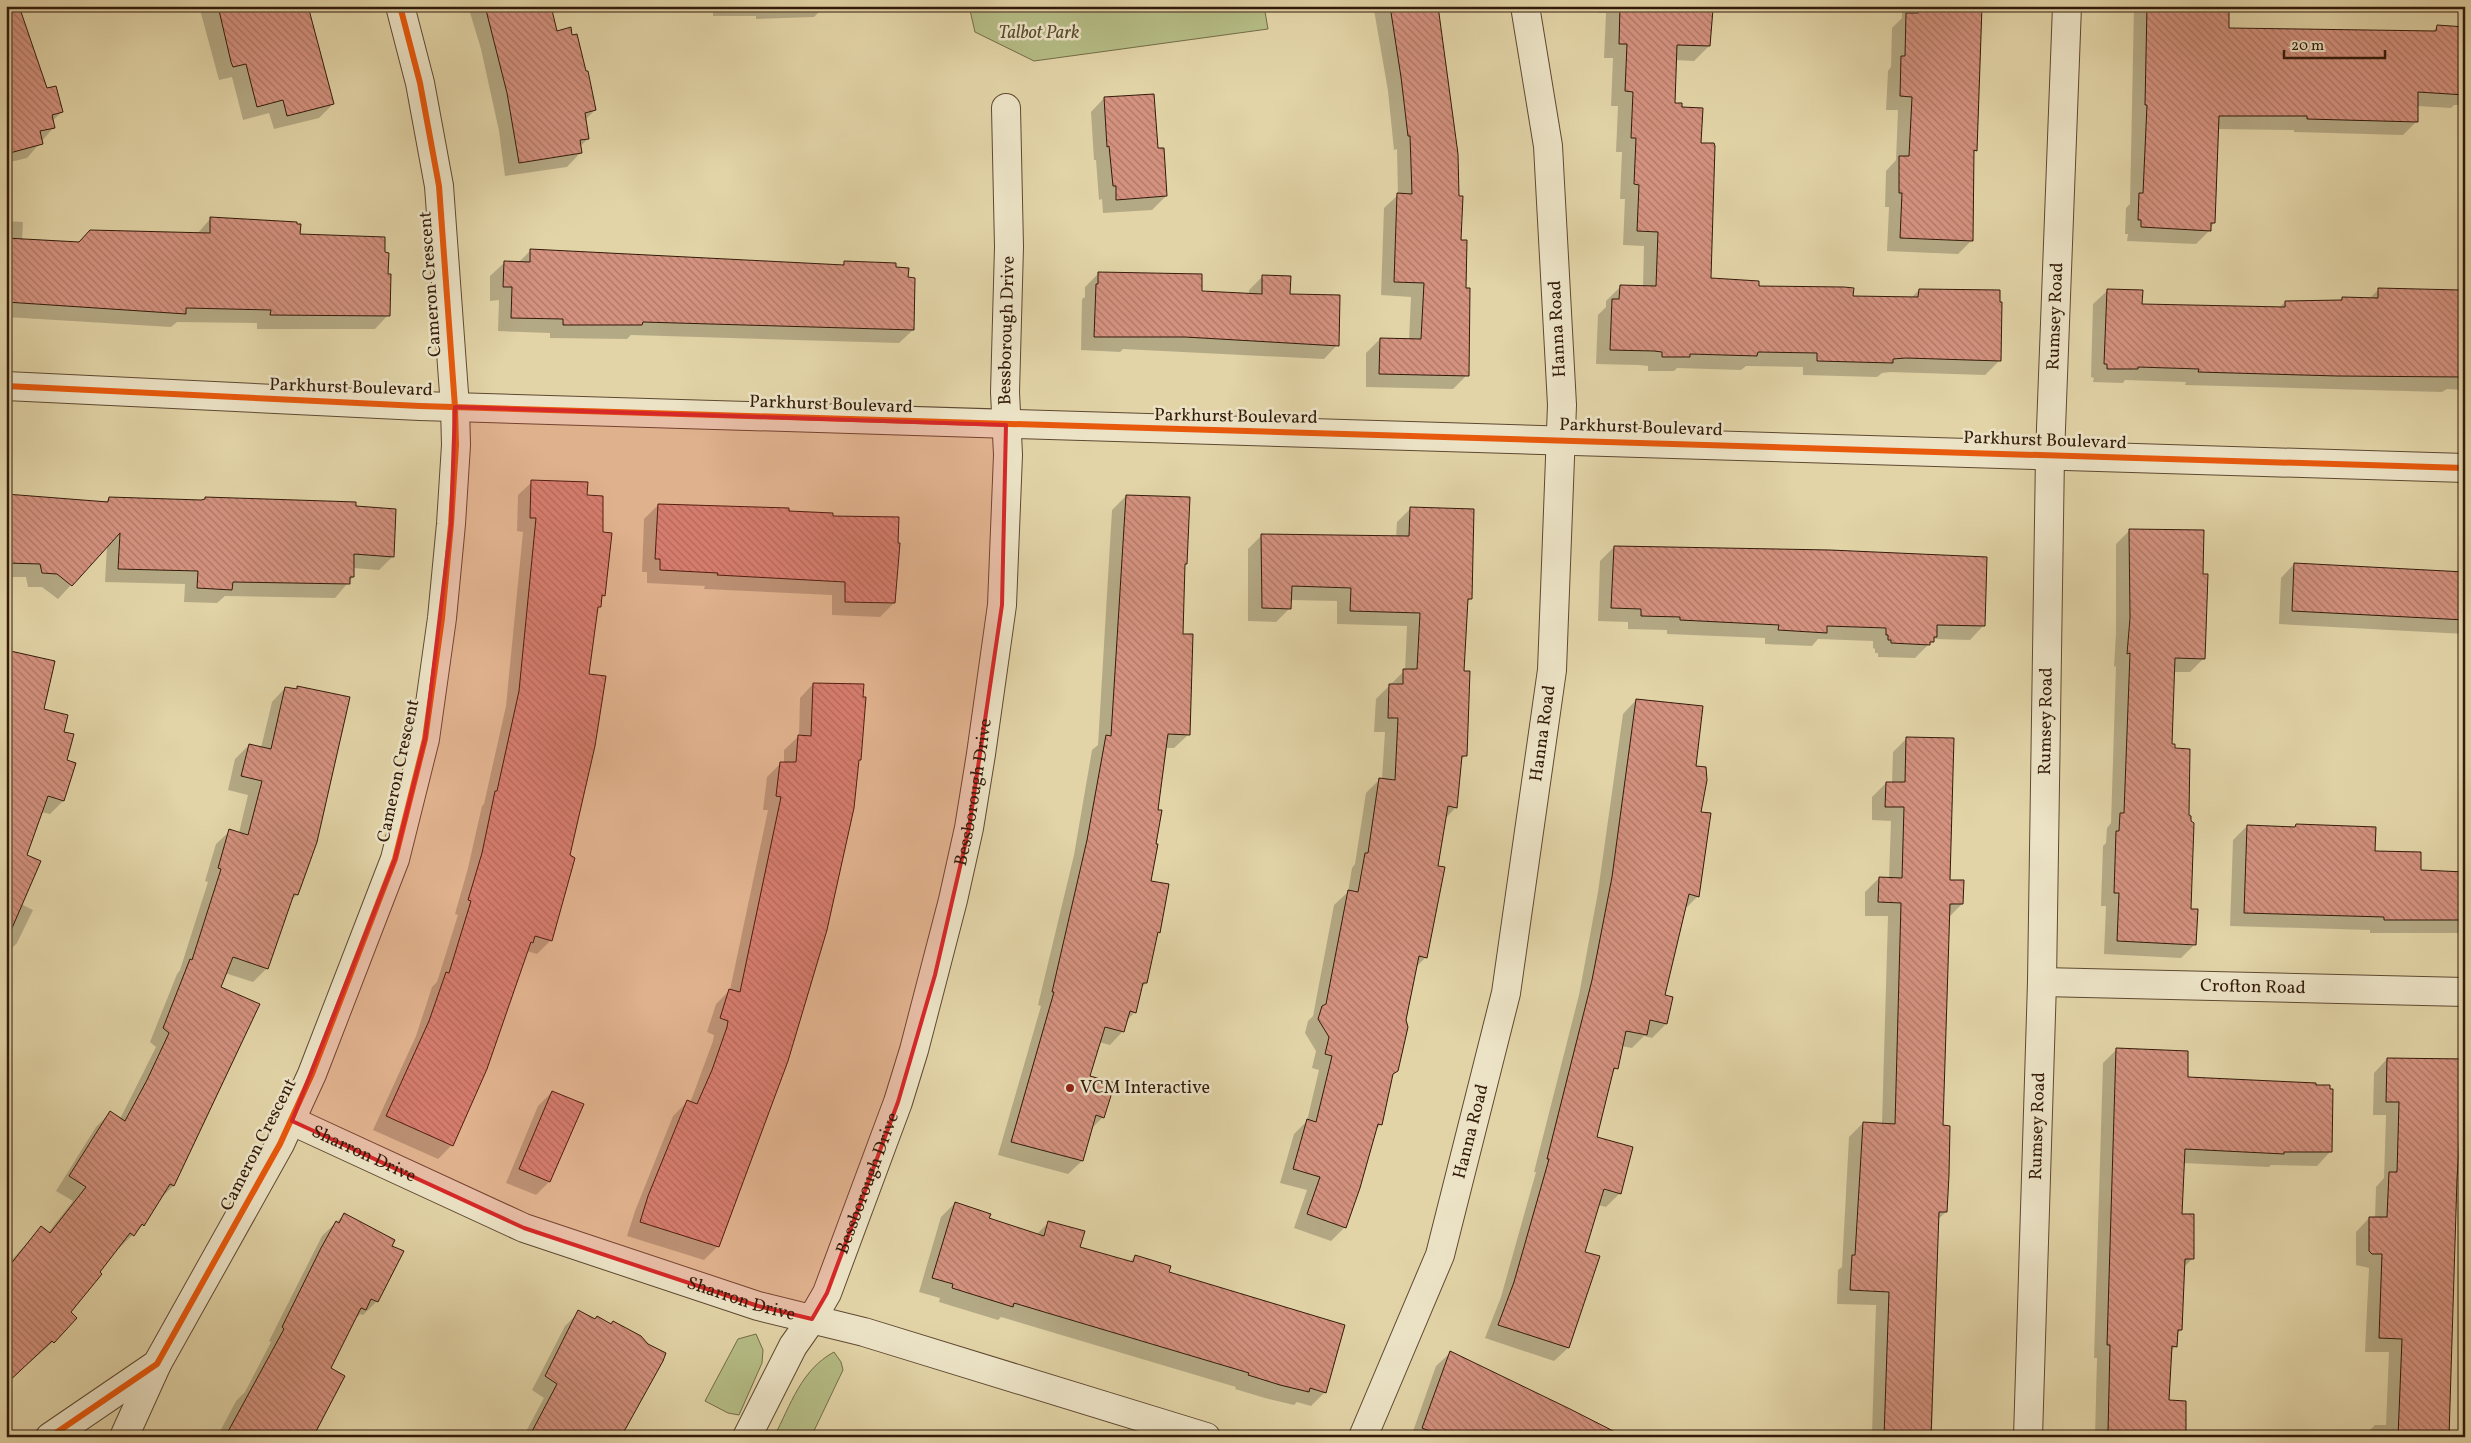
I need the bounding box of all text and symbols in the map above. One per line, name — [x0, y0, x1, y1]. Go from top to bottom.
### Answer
park label: Talbot Park — [999, 21, 1079, 46]
scale bar — [2284, 28, 2385, 60]
text: 20 m — [2291, 36, 2324, 57]
street label: Cameron Crescent — [413, 210, 449, 358]
street label: Bessborough Drive — [992, 256, 1021, 406]
street label: Rumsey Road — [2041, 262, 2070, 371]
street label: Hanna Road — [1543, 280, 1573, 378]
street label: Parkhurst Boulevard — [269, 373, 433, 403]
street label: Parkhurst Boulevard — [749, 390, 913, 420]
street label: Parkhurst Boulevard — [1154, 403, 1318, 431]
street label: Parkhurst Boulevard — [1559, 413, 1723, 443]
street label: Parkhurst Boulevard — [1963, 426, 2127, 456]
street label: Rumsey Road — [2033, 667, 2059, 775]
street label: Hanna Road — [1524, 684, 1562, 783]
street label: Cameron Crescent — [372, 697, 426, 845]
street label: Bessborough Drive — [948, 717, 998, 868]
street label: Crofton Road — [2200, 973, 2306, 1001]
street label: Rumsey Road — [2023, 1072, 2052, 1180]
street label: Cameron Crescent — [215, 1074, 303, 1216]
place label: VCM Interactive — [1080, 1076, 1210, 1101]
street label: Hanna Road — [1447, 1081, 1495, 1182]
marker: VCM Interactive — [1064, 1082, 1076, 1094]
street label: Bessborough Drive — [830, 1109, 906, 1258]
street label: Sharron Drive — [307, 1119, 420, 1189]
street label: Sharron Drive — [683, 1271, 798, 1327]

